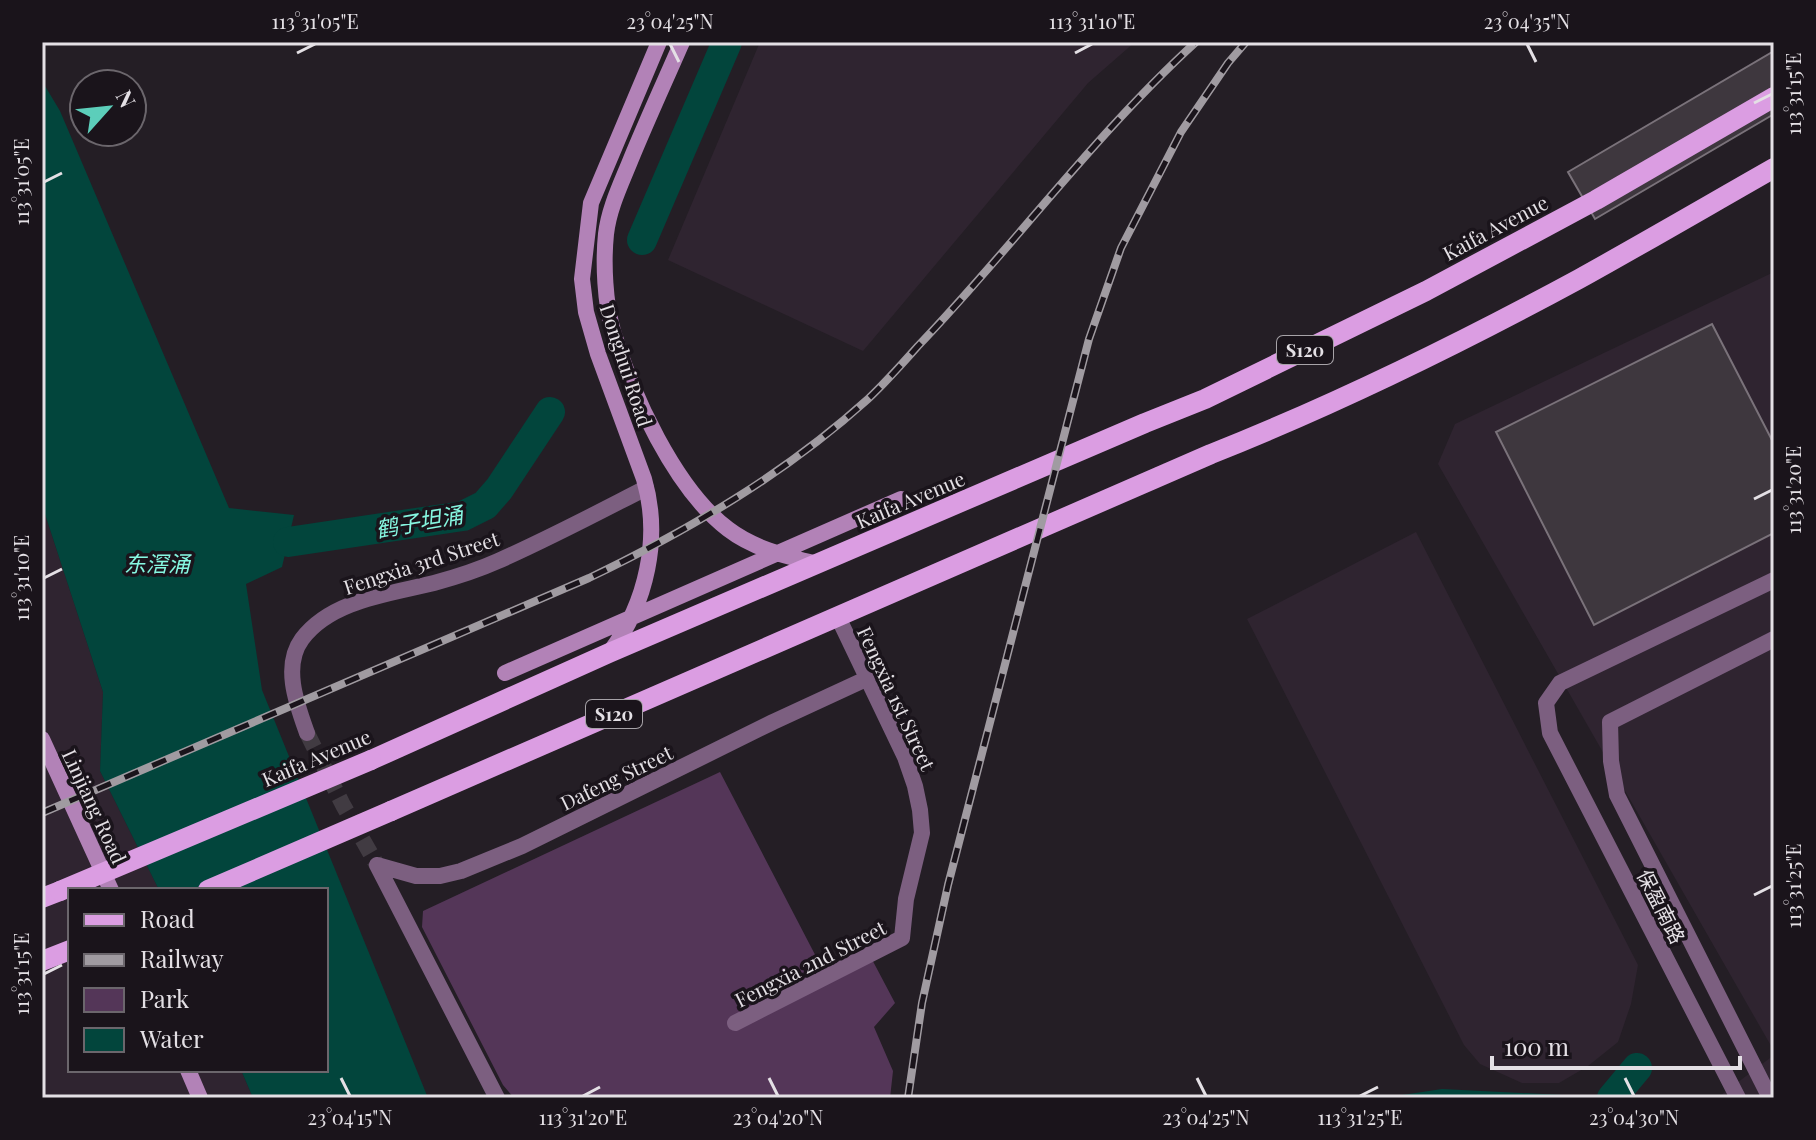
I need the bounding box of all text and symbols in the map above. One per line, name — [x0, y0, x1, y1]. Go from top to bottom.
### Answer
text: 113°31'05"E — [271, 7, 359, 34]
text: 23°04'25"N — [626, 7, 714, 34]
text: 113°31'10"E — [1049, 7, 1135, 34]
text: 23°04'35"N — [1484, 7, 1570, 34]
text: 113°31'15"E — [1779, 53, 1806, 135]
north arrow — [68, 68, 148, 148]
text: N — [110, 85, 144, 112]
text: 113°31'05"E — [7, 138, 34, 226]
street label: Kaifa Avenue — [1438, 188, 1552, 266]
street label: Donghui Road — [594, 300, 660, 430]
road number: S120 — [1277, 336, 1333, 364]
text: 113°31'20"E — [1779, 446, 1806, 534]
street label: Kaifa Avenue — [852, 464, 968, 534]
water label: 鹤子坦涌 — [373, 498, 468, 543]
street label: Fengxia 3rd Street — [340, 524, 503, 600]
text: 113°31'10"E — [7, 535, 34, 621]
water label: 东滘涌 — [124, 548, 193, 578]
street label: Fengxia 1st Street — [852, 622, 943, 775]
road number: S120 — [586, 700, 642, 728]
street label: Kaifa Avenue — [258, 722, 374, 792]
street label: Dafeng Street — [555, 738, 677, 816]
street label: Linjiang Road — [57, 744, 133, 868]
text: 113°31'25"E — [1779, 843, 1806, 929]
street label: 保盈南路 — [1632, 864, 1692, 948]
legend — [68, 888, 328, 1072]
text: Road — [140, 902, 195, 934]
street label: Fengxia 2nd Street — [730, 913, 891, 1013]
text: 113°31'15"E — [7, 933, 34, 1015]
text: Railway — [140, 942, 224, 974]
text: Park — [140, 982, 190, 1014]
scale bar — [1492, 1020, 1740, 1070]
text: Water — [139, 1022, 204, 1054]
text: 100 m — [1504, 1030, 1569, 1062]
text: 23°04'15"N — [308, 1103, 392, 1130]
text: 113°31'20"E — [539, 1103, 627, 1130]
text: 23°04'20"N — [733, 1103, 823, 1130]
text: 23°04'25"N — [1162, 1103, 1250, 1130]
text: 113°31'25"E — [1317, 1103, 1403, 1130]
text: 23°04'30"N — [1589, 1103, 1679, 1130]

